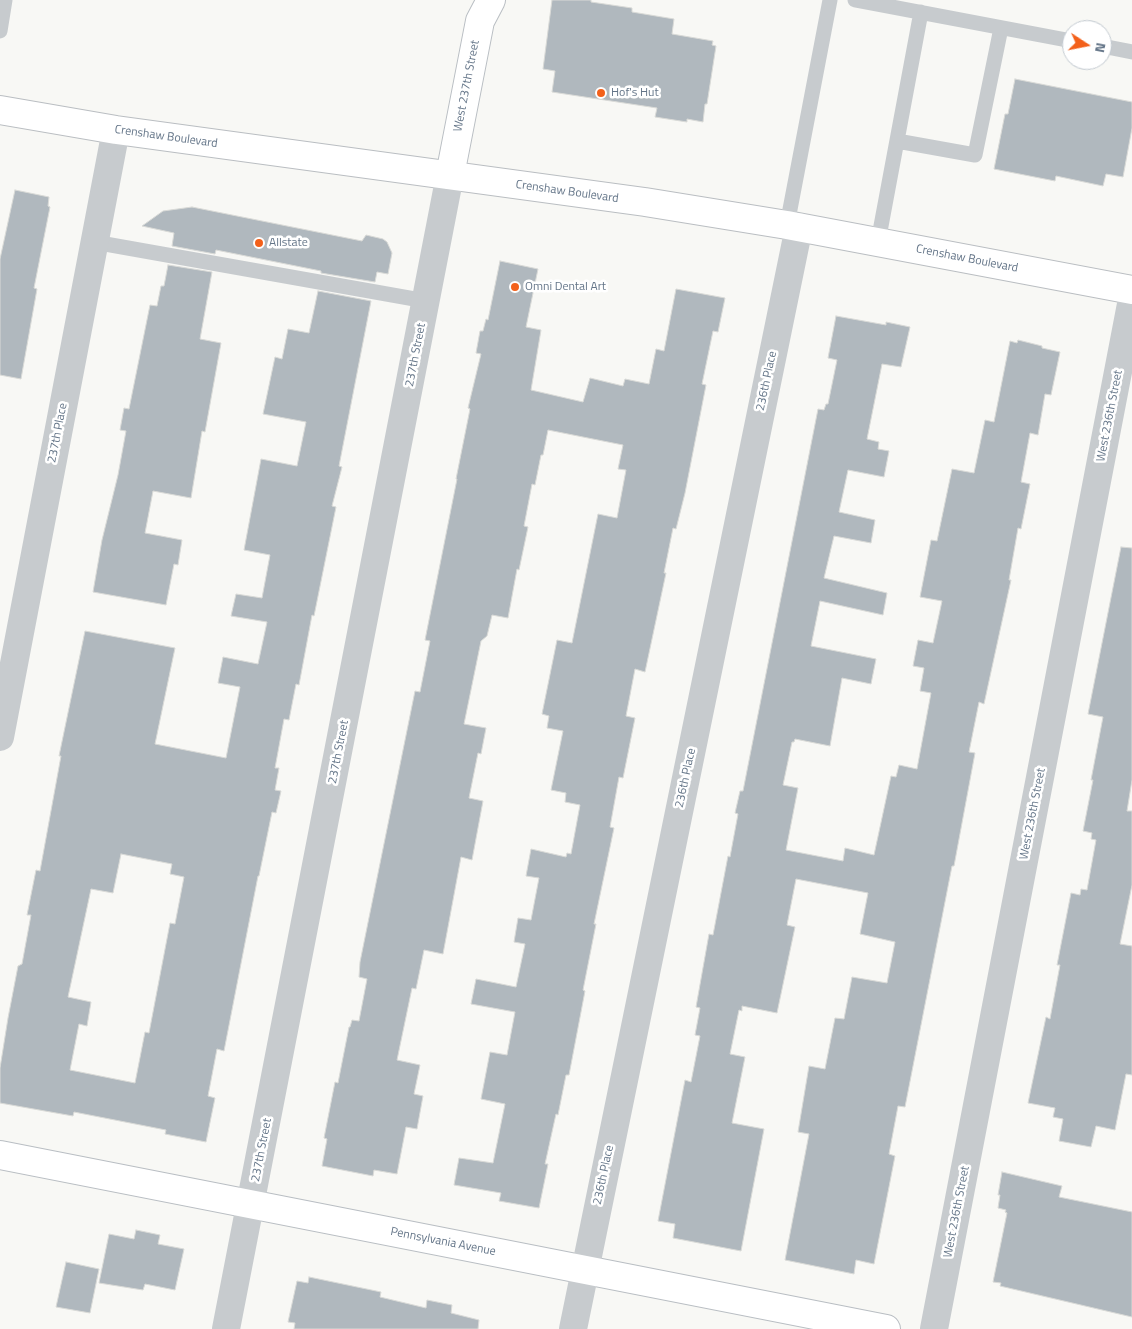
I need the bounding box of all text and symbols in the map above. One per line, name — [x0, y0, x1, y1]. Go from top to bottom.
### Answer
north arrow — [1062, 20, 1112, 70]
street label: West 237th Street — [451, 39, 483, 133]
text: N — [1090, 41, 1112, 55]
place label: Hof's Hut — [611, 86, 659, 100]
marker: Hof's Hut — [595, 87, 607, 99]
street label: Crenshaw Boulevard — [114, 123, 218, 151]
street label: Crenshaw Boulevard — [515, 178, 619, 206]
place label: Allstate — [269, 236, 308, 250]
marker: Allstate — [253, 237, 265, 249]
street label: Crenshaw Boulevard — [915, 242, 1019, 276]
place label: Omni Dental Art — [525, 280, 606, 294]
marker: Omni Dental Art — [509, 281, 521, 293]
street label: 237th Street — [403, 322, 429, 388]
street label: 236th Place — [754, 350, 780, 412]
street label: West 236th Street — [1094, 369, 1126, 463]
street label: 237th Place — [45, 402, 71, 464]
street label: 237th Street — [326, 719, 352, 785]
street label: 236th Place — [673, 747, 699, 809]
street label: West 236th Street — [1017, 767, 1049, 861]
street label: 237th Street — [249, 1117, 275, 1183]
street label: 236th Place — [591, 1144, 617, 1206]
street label: West 236th Street — [941, 1165, 973, 1259]
street label: Pennsylvania Avenue — [389, 1225, 497, 1259]

